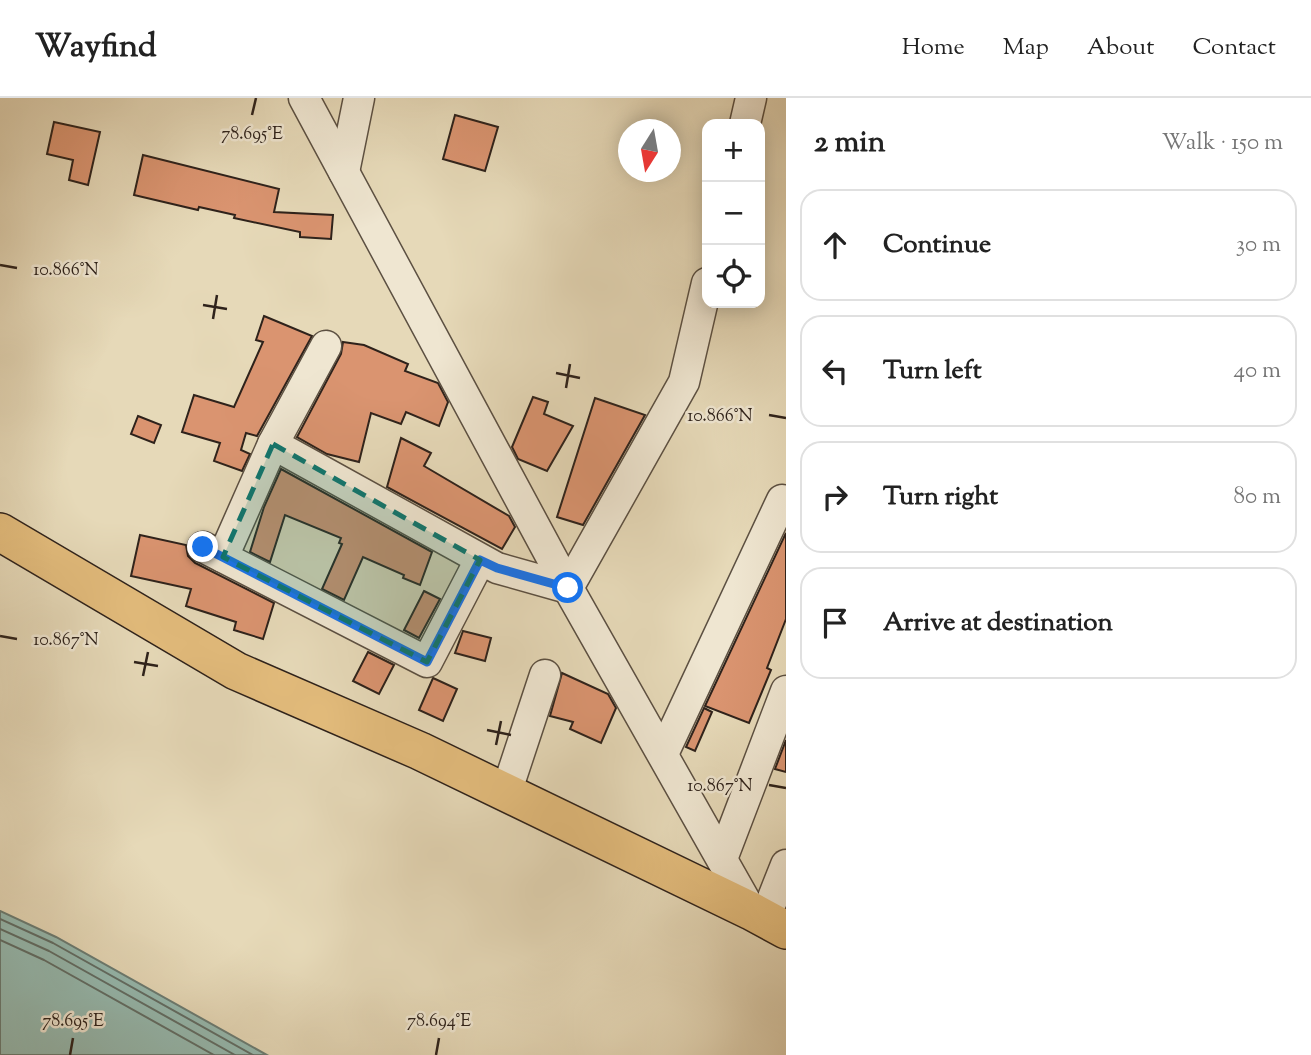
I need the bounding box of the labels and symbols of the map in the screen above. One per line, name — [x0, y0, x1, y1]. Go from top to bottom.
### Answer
north arrow — [618, 119, 681, 182]
text: 78.695°E — [221, 122, 283, 148]
text: 10.866°N — [33, 258, 99, 284]
text: 10.866°N — [687, 404, 753, 430]
route end — [187, 531, 218, 562]
route start — [552, 572, 583, 603]
text: 10.867°N — [33, 628, 99, 654]
text: 10.867°N — [687, 774, 753, 800]
text: 78.695°E — [42, 1009, 104, 1035]
text: 78.694°E — [407, 1009, 471, 1035]

